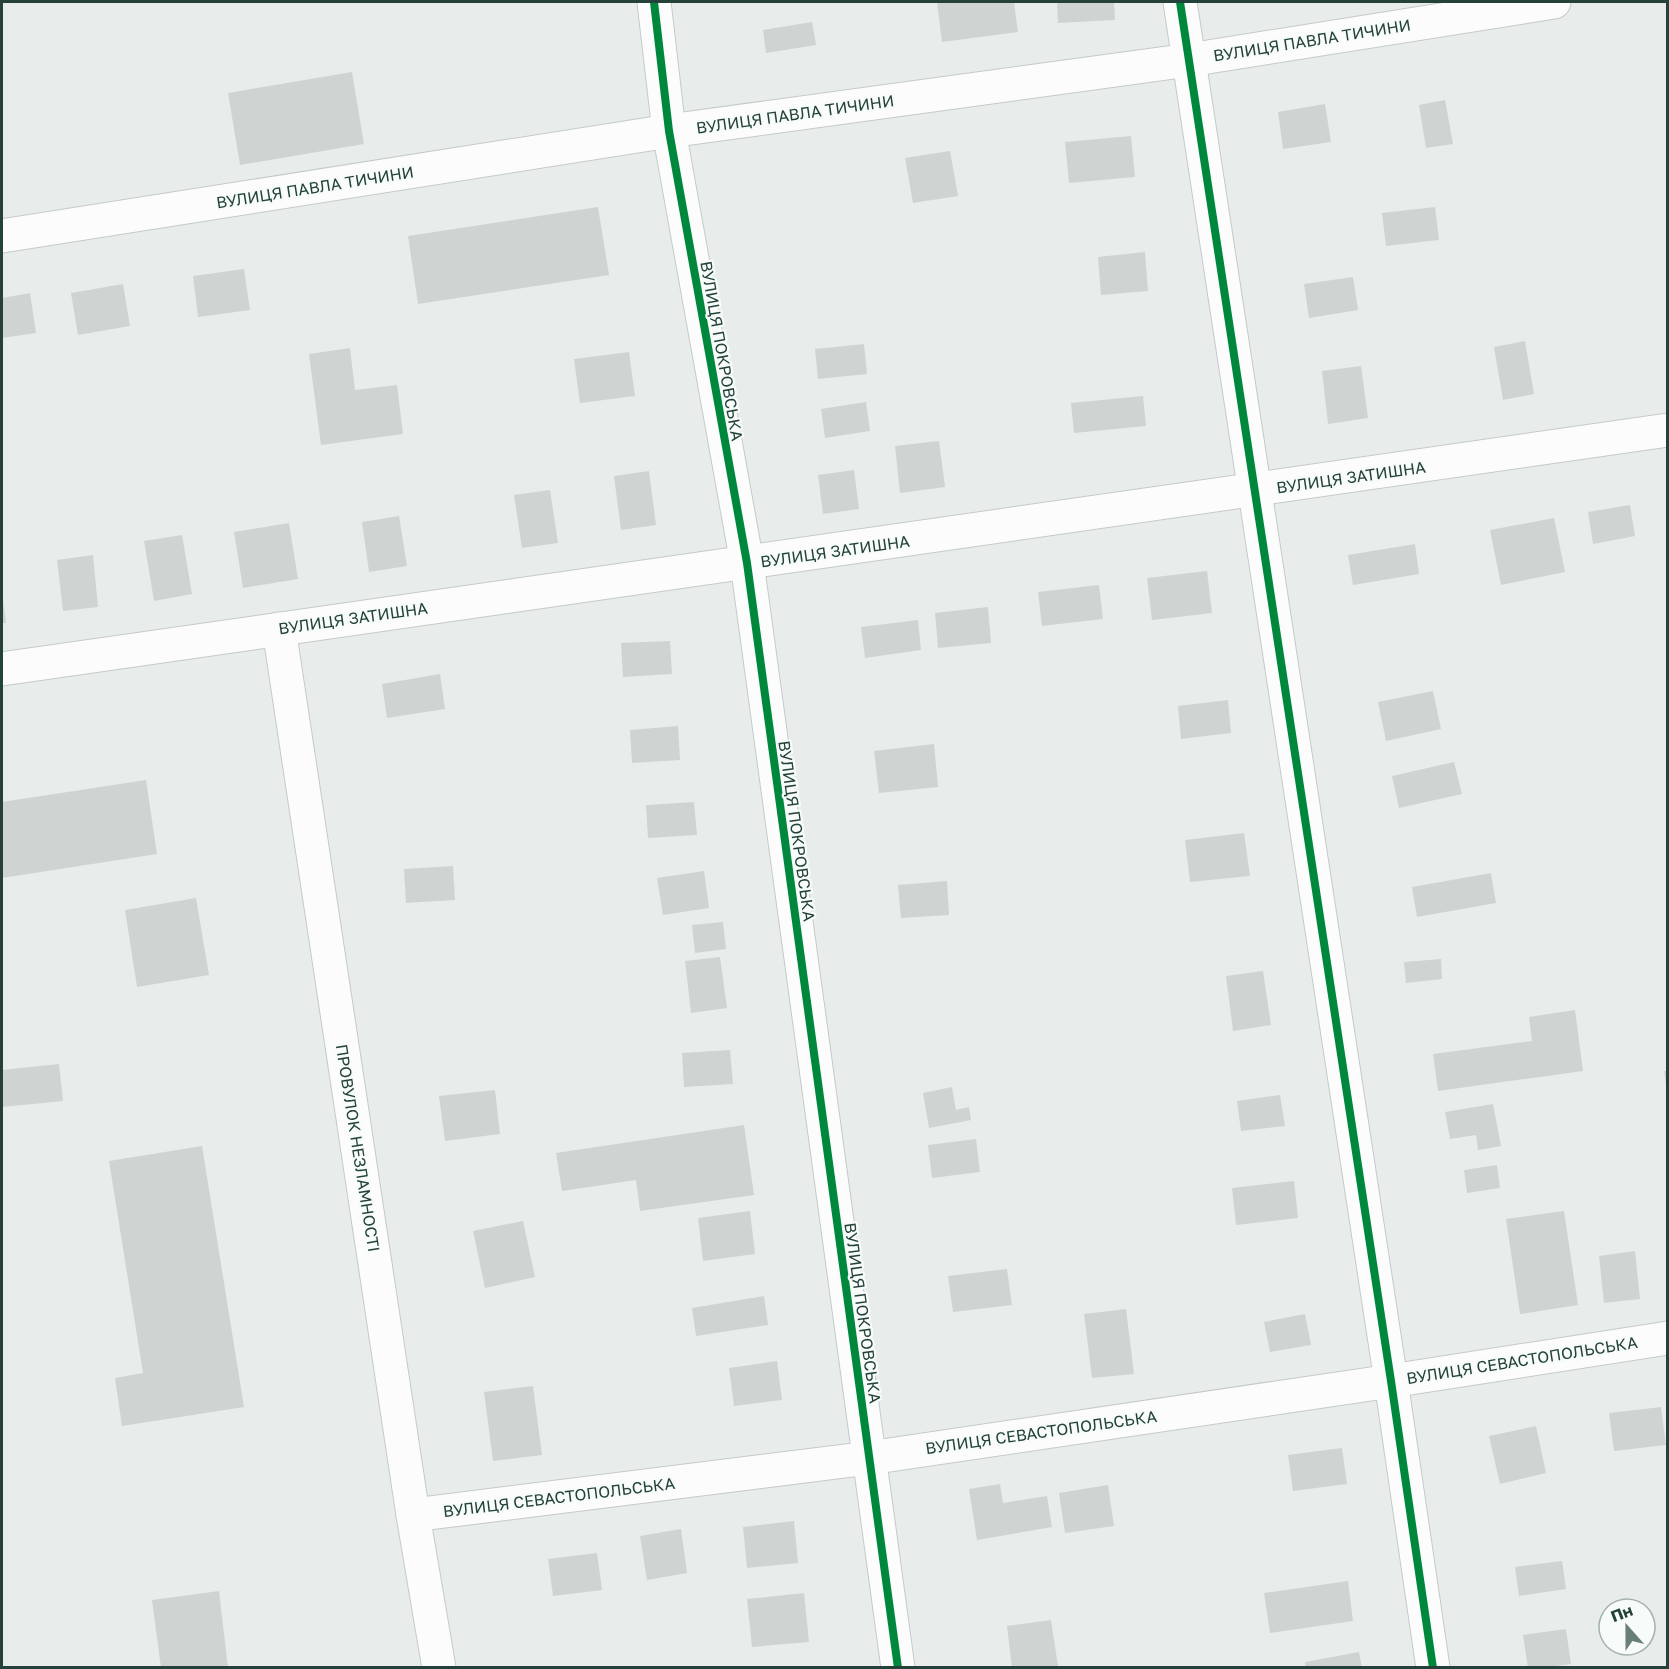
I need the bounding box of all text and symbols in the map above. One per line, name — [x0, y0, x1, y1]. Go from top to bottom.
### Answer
street label: ВУЛИЦЯ ПАВЛА ТИЧИНИ — [1212, 15, 1412, 65]
street label: ВУЛИЦЯ ПАВЛА ТИЧИНИ — [695, 90, 895, 138]
street label: ВУЛИЦЯ ПАВЛА ТИЧИНИ — [215, 162, 415, 212]
street label: ВУЛИЦЯ ПОКРОВСЬКА — [696, 259, 748, 443]
street label: ВУЛИЦЯ ЗАТИШНА — [1275, 457, 1427, 497]
street label: ВУЛИЦЯ ЗАТИШНА — [759, 531, 911, 571]
street label: ВУЛИЦЯ ЗАТИШНА — [277, 598, 429, 638]
street label: ВУЛИЦЯ ПОКРОВСЬКА — [774, 739, 820, 923]
street label: ПРОВУЛОК НЕЗЛАМНОСТІ — [332, 1043, 384, 1253]
street label: ВУЛИЦЯ ПОКРОВСЬКА — [840, 1221, 886, 1405]
street label: ВУЛИЦЯ СЕВАСТОПОЛЬСЬКА — [1405, 1332, 1639, 1388]
street label: ВУЛИЦЯ СЕВАСТОПОЛЬСЬКА — [924, 1406, 1158, 1458]
street label: ВУЛИЦЯ СЕВАСТОПОЛЬСЬКА — [442, 1473, 676, 1521]
north arrow — [1597, 1597, 1657, 1657]
text: Пн — [1608, 1600, 1635, 1626]

